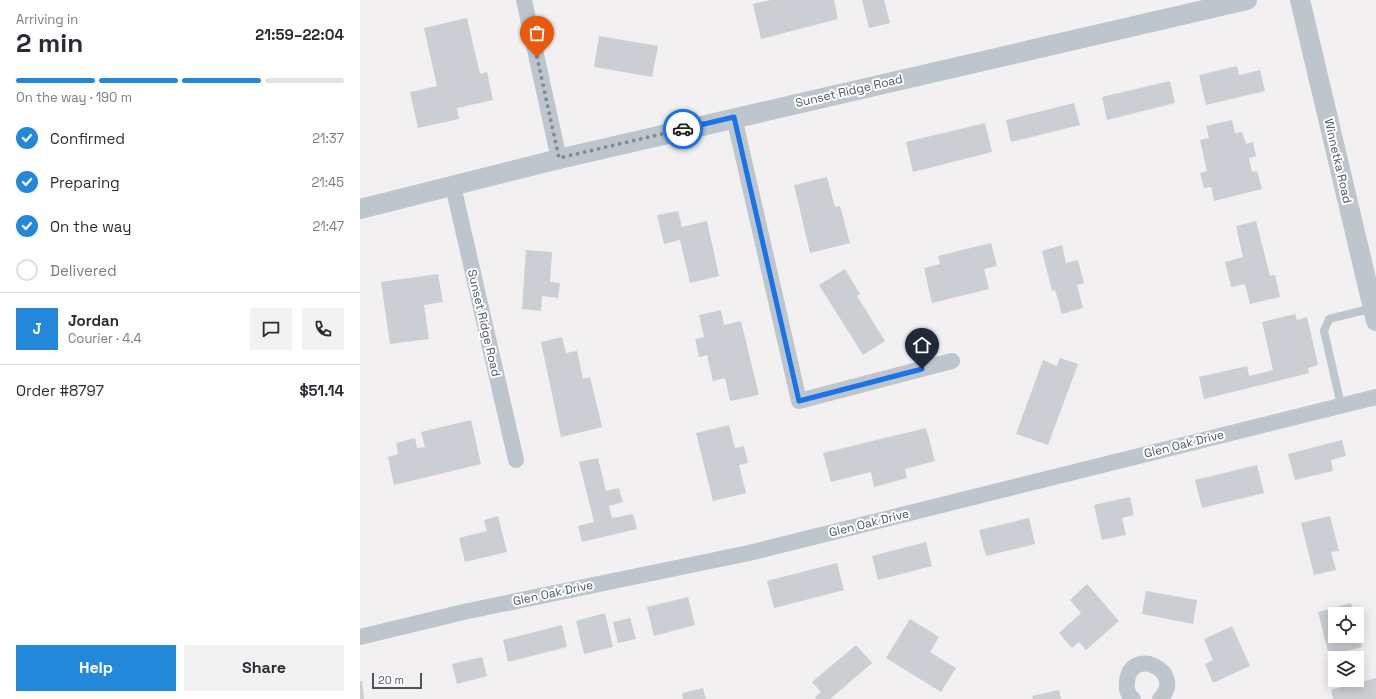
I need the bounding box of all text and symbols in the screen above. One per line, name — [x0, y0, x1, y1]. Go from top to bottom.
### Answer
text: Arriving in — [16, 11, 78, 28]
pin — [520, 16, 554, 57]
icon: bag — [526, 22, 548, 44]
text: 21:59–22:04 — [255, 25, 344, 44]
text: 2 min — [16, 26, 83, 60]
street label: Sunset Ridge Road — [794, 71, 904, 111]
text: On the way · 190 m — [16, 89, 132, 106]
courier — [663, 109, 703, 149]
street label: Winnetka Road — [1320, 117, 1356, 205]
icon: car — [672, 118, 694, 140]
icon: check — [16, 127, 38, 149]
text: Confirmed — [50, 129, 125, 148]
text: 21:37 — [312, 130, 344, 147]
icon: check — [16, 171, 38, 193]
text: Preparing — [50, 173, 120, 192]
text: 21:45 — [312, 174, 344, 191]
icon: check — [16, 215, 38, 237]
text: On the way — [50, 217, 131, 236]
text: 21:47 — [312, 218, 344, 235]
text: Delivered — [50, 261, 117, 280]
street label: Sunset Ridge Road — [464, 268, 504, 378]
button: chat — [250, 308, 292, 350]
button: phone — [302, 308, 344, 350]
text: Jordan — [68, 311, 119, 330]
text: J — [32, 319, 42, 338]
pin — [905, 328, 939, 369]
text: Courier · 4.4 — [68, 330, 142, 347]
icon: home — [911, 334, 933, 356]
text: Order #8797 — [16, 381, 104, 400]
text: $51.14 — [299, 381, 344, 400]
street label: Glen Oak Drive — [1142, 426, 1226, 462]
street label: Glen Oak Drive — [827, 505, 911, 541]
street label: Glen Oak Drive — [511, 577, 595, 609]
map controls — [1328, 607, 1364, 687]
button: locate — [1328, 607, 1364, 643]
button: Help — [16, 645, 176, 691]
button: Share — [184, 645, 344, 691]
button: layers — [1328, 651, 1364, 687]
scale bar — [372, 671, 422, 690]
text: 20 m — [378, 673, 404, 687]

